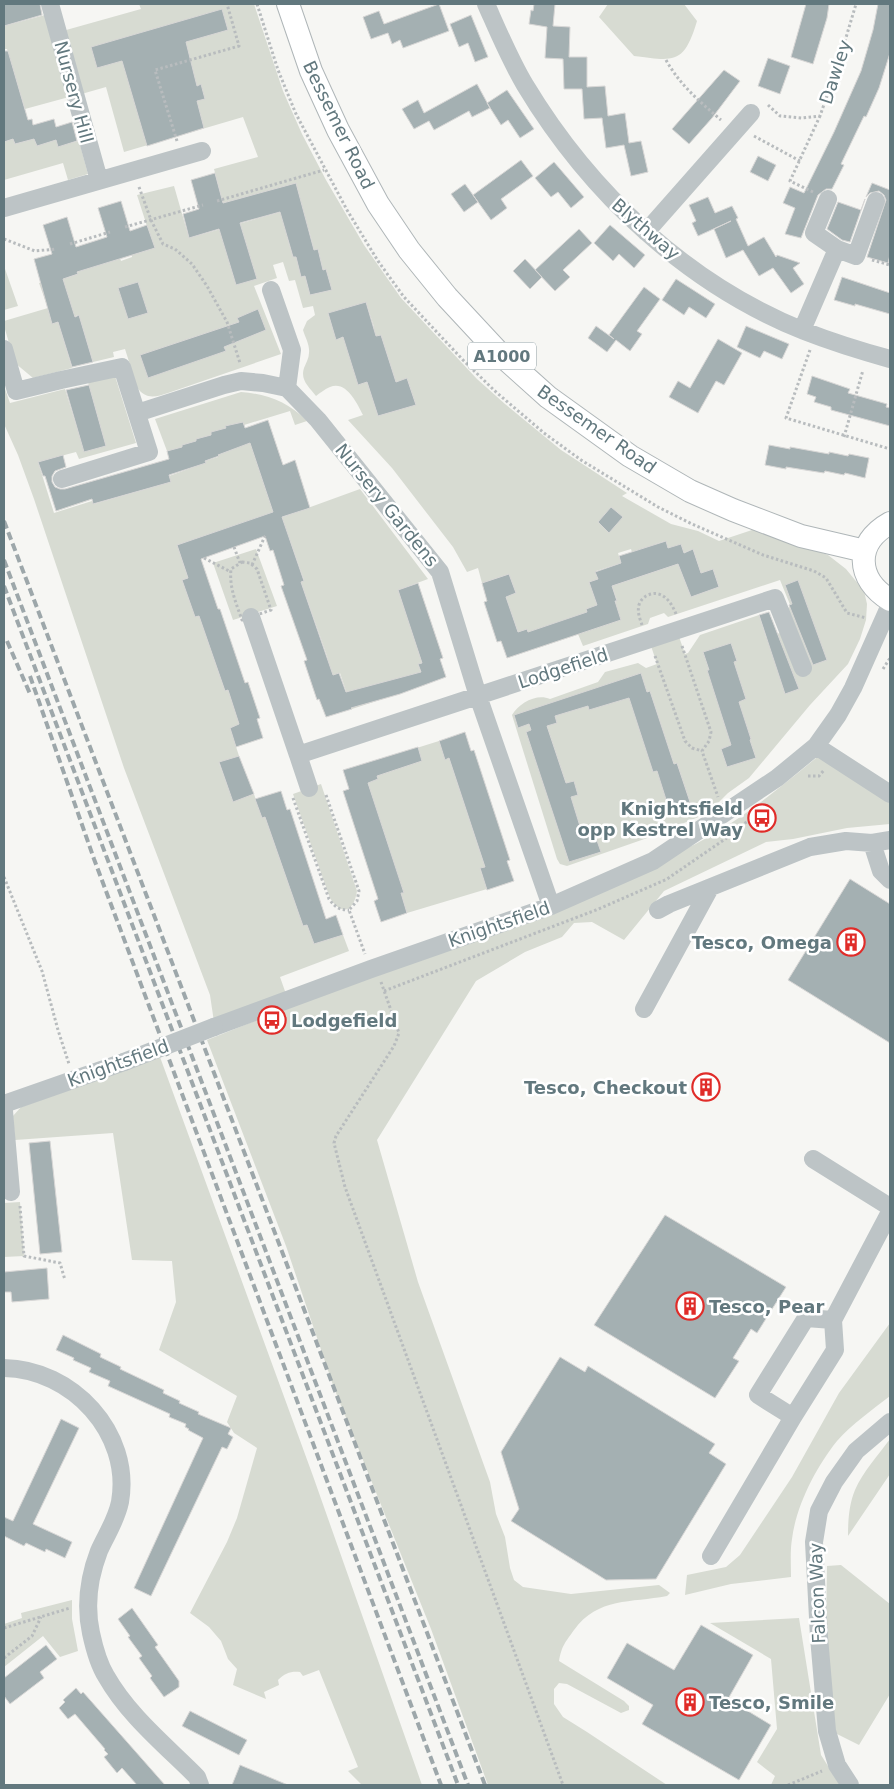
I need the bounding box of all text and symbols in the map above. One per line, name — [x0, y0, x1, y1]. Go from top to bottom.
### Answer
street label: Dawley — [815, 37, 855, 107]
street label: Nursery Hill — [50, 39, 98, 145]
street label: Bessemer Road — [299, 57, 379, 193]
street label: Blythway — [608, 194, 684, 264]
road number: A1000 — [468, 342, 536, 370]
street label: Bessemer Road — [534, 380, 660, 478]
street label: Nursery Gardens — [331, 439, 443, 571]
street label: Lodgefield — [515, 644, 611, 692]
place label: Knightsfield opp Kestrel Way — [577, 798, 743, 840]
bus stop icon: Knightsfield opp Kestrel Way — [747, 803, 777, 833]
street label: Knightsfield — [445, 897, 553, 951]
building icon: Tesco, Omega — [836, 927, 866, 957]
place label: Tesco, Omega — [692, 932, 832, 953]
bus stop icon: Lodgefield — [257, 1005, 287, 1035]
place label: Lodgefield — [291, 1010, 397, 1031]
street label: Knightsfield — [64, 1035, 172, 1091]
building icon: Tesco, Checkout — [691, 1072, 721, 1102]
place label: Tesco, Checkout — [524, 1077, 687, 1098]
building icon: Tesco, Pear — [675, 1291, 705, 1321]
place label: Tesco, Pear — [709, 1296, 824, 1317]
street label: Falcon Way — [805, 1542, 829, 1644]
building icon: Tesco, Smile — [675, 1687, 705, 1717]
place label: Tesco, Smile — [709, 1692, 834, 1713]

